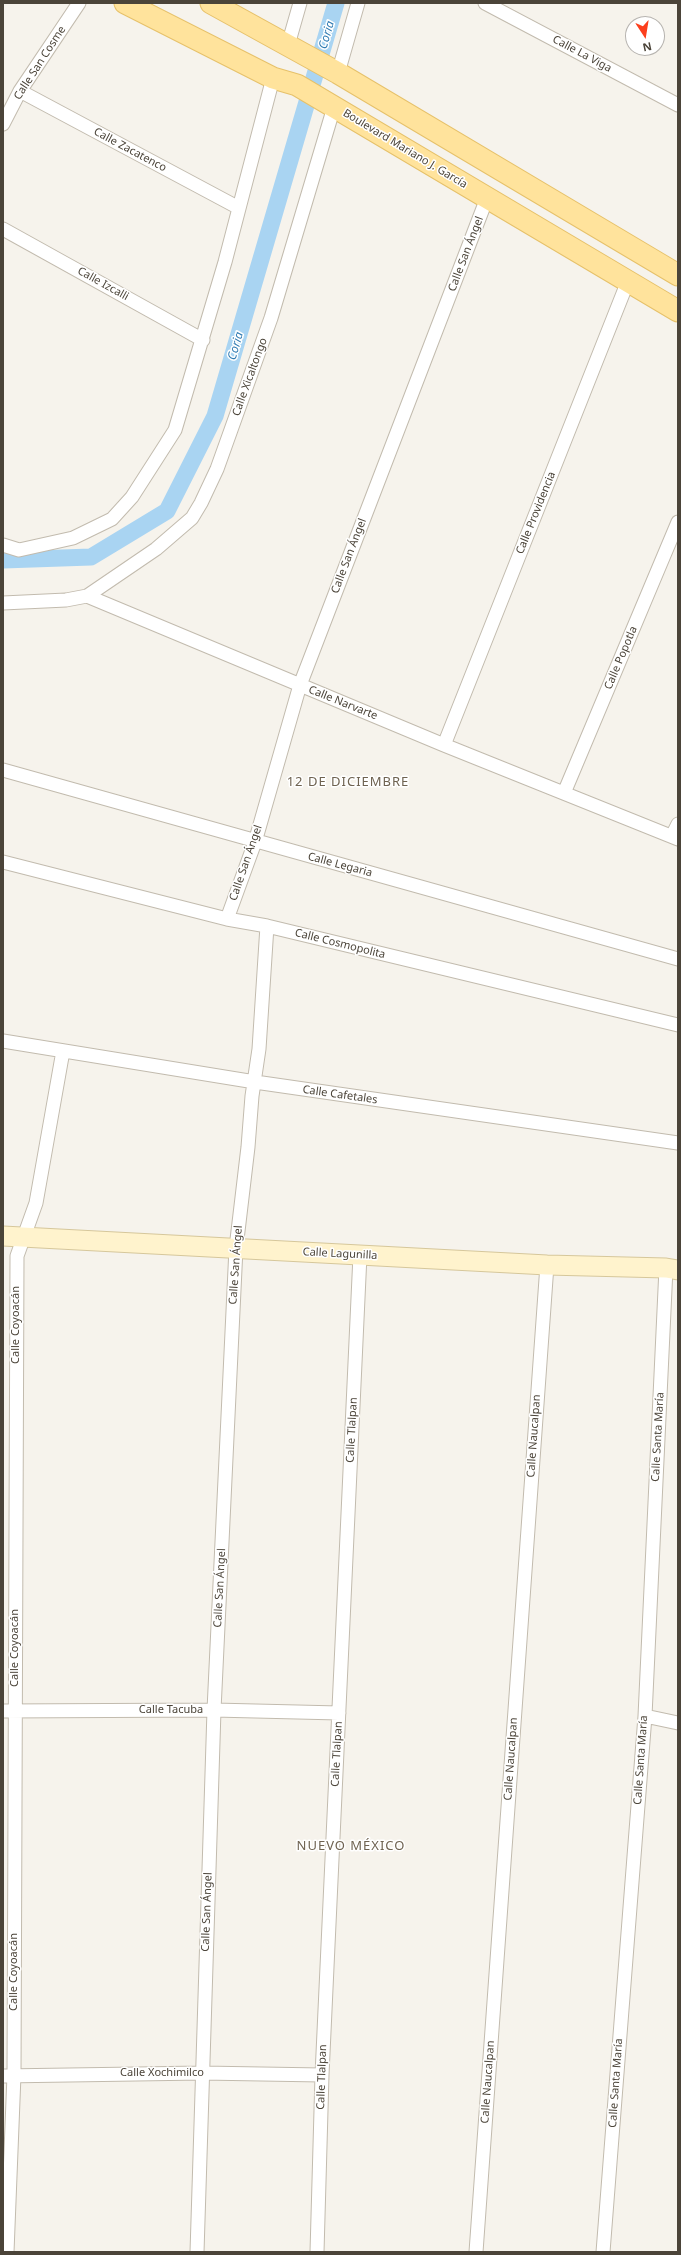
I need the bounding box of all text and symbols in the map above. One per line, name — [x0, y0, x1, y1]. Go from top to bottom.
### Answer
north arrow — [625, 16, 665, 56]
water label: Coria — [316, 19, 338, 51]
street label: Calle San Cosme — [11, 24, 69, 102]
street label: Calle La Viga — [550, 33, 614, 75]
text: N — [641, 39, 653, 56]
street label: Boulevard Mariano J. García — [340, 107, 470, 191]
street label: Calle Zacatenco — [91, 125, 169, 175]
street label: Calle San Ángel — [446, 215, 486, 293]
street label: Calle Izcalli — [75, 264, 131, 304]
water label: Coria — [225, 330, 247, 362]
street label: Calle Xicaltongo — [230, 336, 270, 418]
street label: Calle Providencia — [513, 470, 559, 556]
street label: Calle San Ángel — [329, 517, 369, 595]
street label: Calle Popotla — [602, 624, 640, 692]
street label: Calle Narvarte — [306, 683, 380, 723]
district label: 12 DE DICIEMBRE — [287, 774, 409, 790]
street label: Calle San Ángel — [227, 823, 265, 903]
street label: Calle Legaria — [306, 850, 374, 880]
street label: Calle Cosmopolita — [293, 926, 387, 962]
street label: Calle Cafetales — [302, 1083, 378, 1107]
street label: Calle San Ángel — [227, 1225, 245, 1305]
street label: Calle Lagunilla — [302, 1245, 378, 1263]
street label: Calle Coyoacán — [9, 1286, 23, 1364]
street label: Calle Santa María — [649, 1392, 667, 1482]
street label: Calle Naucalpan — [525, 1394, 543, 1478]
street label: Calle Tlalpan — [344, 1397, 360, 1463]
street label: Calle San Ángel — [211, 1548, 229, 1628]
street label: Calle Coyoacán — [8, 1609, 22, 1687]
street label: Calle Tacuba — [139, 1703, 203, 1717]
street label: Calle Santa María — [631, 1715, 651, 1805]
street label: Calle Naucalpan — [502, 1717, 520, 1801]
street label: Calle Tlalpan — [329, 1721, 345, 1787]
district label: NUEVO MÉXICO — [297, 1838, 405, 1854]
street label: Calle San Ángel — [199, 1872, 215, 1952]
street label: Calle Coyoacán — [7, 1933, 21, 2011]
street label: Calle Santa María — [606, 2038, 626, 2128]
street label: Calle Naucalpan — [479, 2040, 497, 2124]
street label: Calle Tlalpan — [314, 2044, 330, 2110]
street label: Calle Xochimilco — [120, 2066, 204, 2080]

